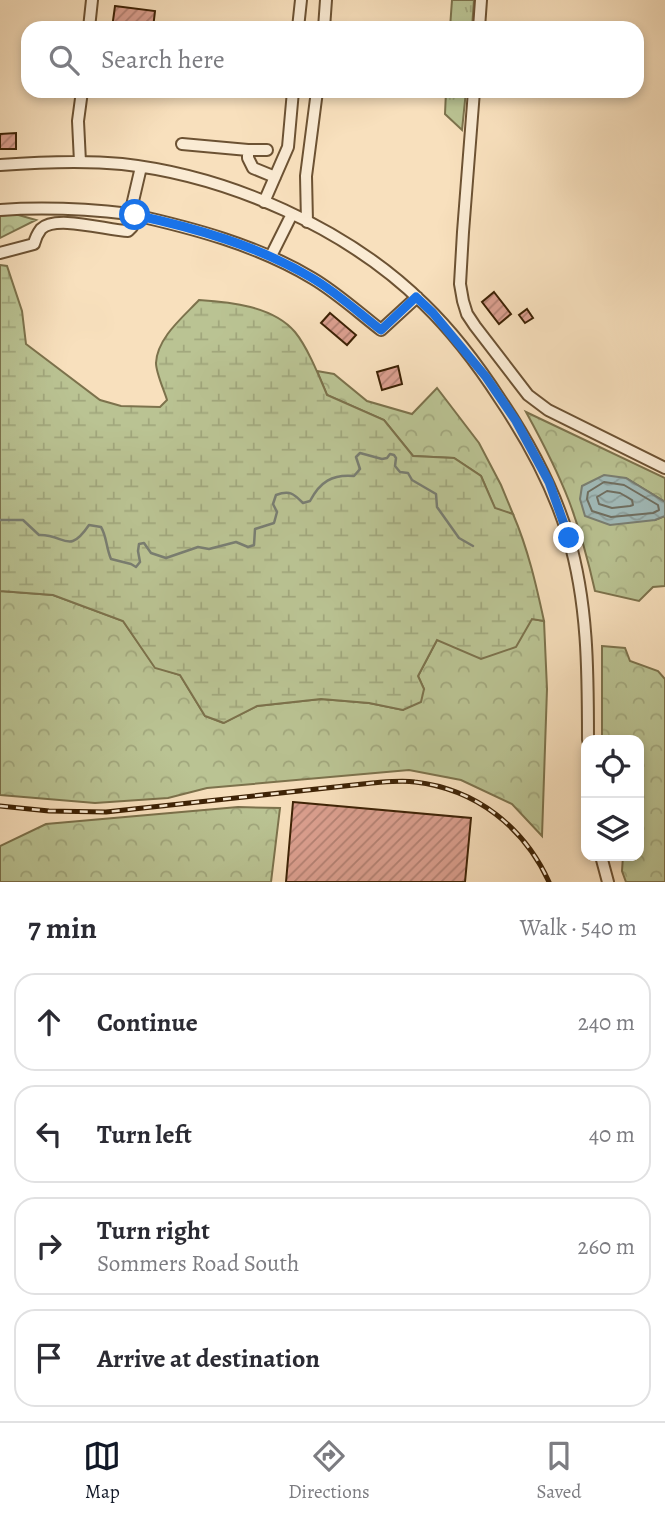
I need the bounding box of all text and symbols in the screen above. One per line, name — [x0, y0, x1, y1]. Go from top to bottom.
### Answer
search box — [21, 21, 644, 98]
icon: search — [45, 41, 83, 79]
text: Search here — [101, 42, 225, 77]
route start — [119, 199, 150, 230]
route end — [553, 522, 584, 553]
map controls — [581, 735, 644, 861]
button: locate — [581, 735, 644, 798]
button: layers — [581, 798, 644, 861]
text: 7 min — [28, 908, 97, 948]
text: Walk · 540 m — [520, 912, 637, 943]
icon: ahead — [30, 1003, 68, 1041]
text: Continue — [97, 1005, 198, 1040]
text: 240 m — [578, 1007, 635, 1038]
icon: left — [30, 1115, 68, 1153]
text: Turn left — [97, 1117, 192, 1152]
text: 40 m — [589, 1119, 635, 1150]
text: Turn right — [97, 1213, 210, 1248]
icon: right — [30, 1227, 68, 1265]
text: 260 m — [577, 1231, 635, 1262]
text: Sommers Road South — [97, 1248, 299, 1279]
icon: arrive — [30, 1339, 68, 1377]
text: Arrive at destination — [97, 1341, 320, 1376]
tab: Map — [83, 1437, 121, 1505]
tab: Directions — [288, 1437, 370, 1505]
tab: Saved — [537, 1437, 582, 1505]

